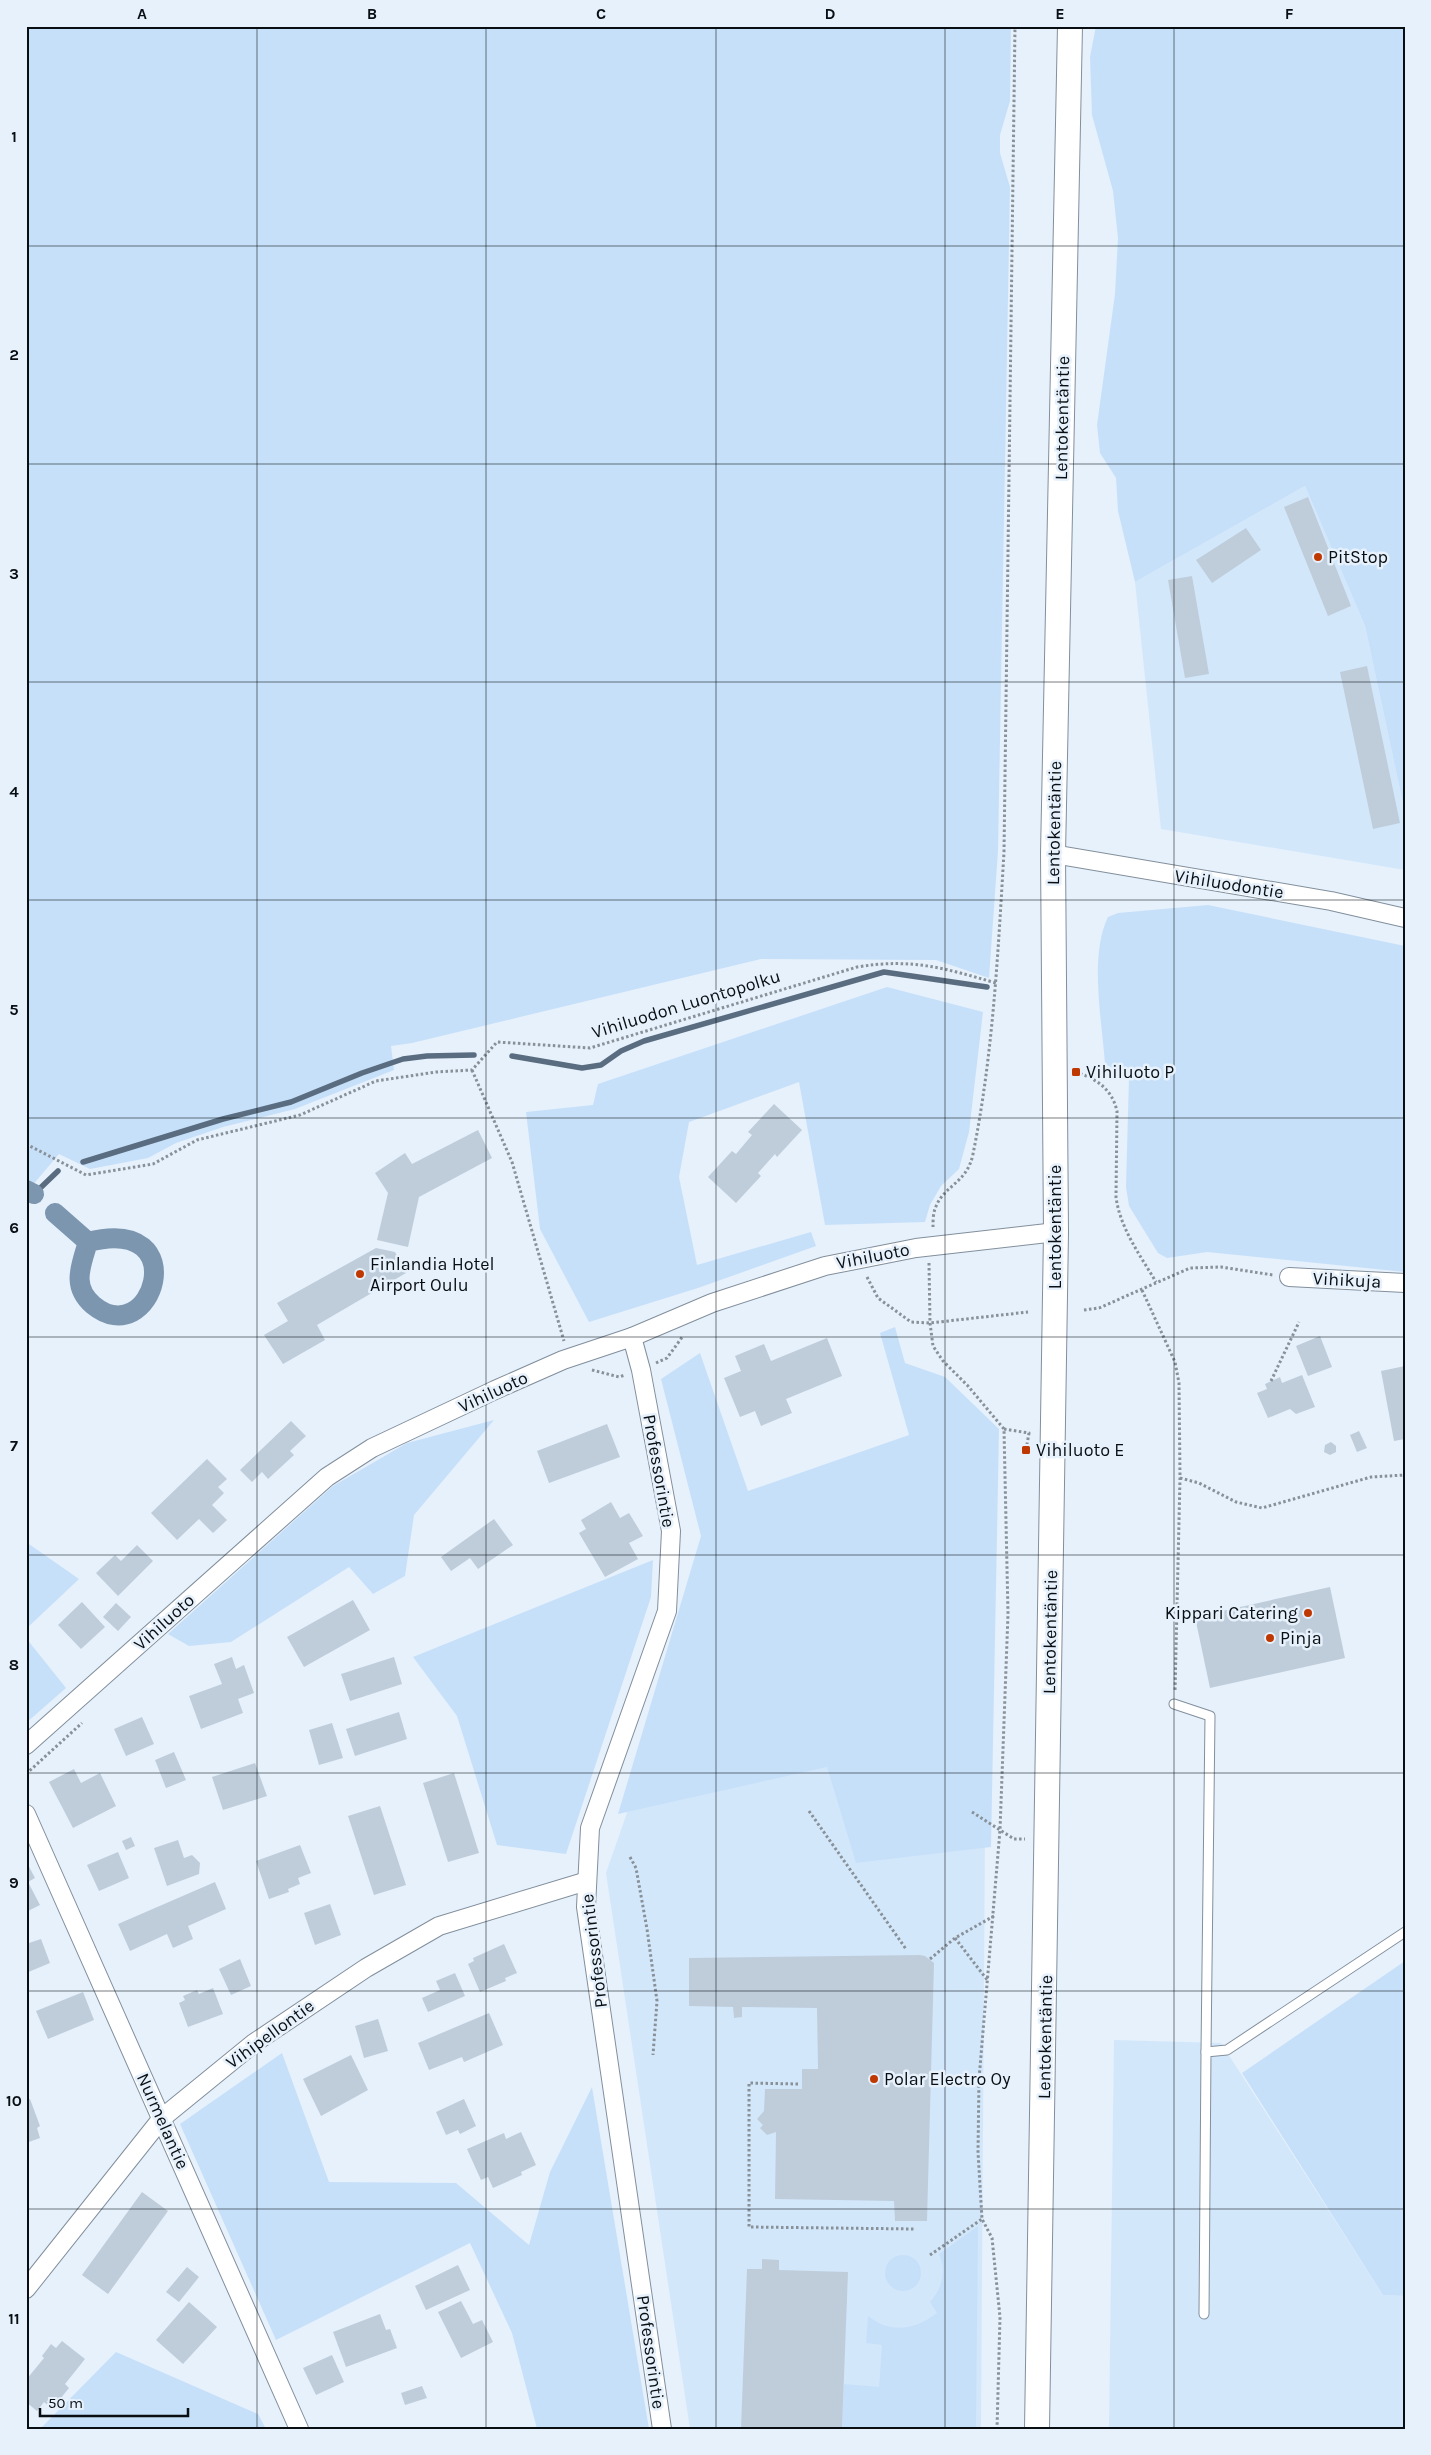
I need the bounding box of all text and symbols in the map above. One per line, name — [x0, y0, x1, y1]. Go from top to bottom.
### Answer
text: A — [137, 4, 147, 23]
text: B — [367, 4, 377, 23]
text: C — [596, 4, 606, 23]
text: D — [825, 4, 836, 23]
text: E — [1055, 4, 1065, 23]
text: F — [1285, 4, 1294, 23]
text: 1 — [11, 127, 17, 146]
text: 2 — [9, 345, 19, 364]
street label: Lentokentäntie — [1050, 356, 1074, 480]
place label: PitStop — [1328, 546, 1388, 568]
marker: PitStop — [1312, 551, 1324, 563]
text: 3 — [9, 564, 19, 583]
street label: Lentokentäntie — [1042, 761, 1066, 885]
text: 4 — [9, 782, 19, 801]
street label: Vihiluodontie — [1173, 865, 1285, 903]
street label: Vihiluodon Luontopolku — [589, 965, 783, 1043]
text: 5 — [9, 1000, 19, 1019]
place label: Vihiluoto P — [1086, 1061, 1174, 1083]
marker: Vihiluoto P — [1070, 1066, 1082, 1078]
street label: Lentokentäntie — [1044, 1165, 1066, 1289]
text: 6 — [9, 1218, 19, 1237]
street label: Vihiluoto — [835, 1238, 911, 1274]
place label: Finlandia Hotel Airport Oulu — [370, 1253, 495, 1296]
street label: Vihikuja — [1312, 1267, 1382, 1293]
marker: Finlandia Hotel Airport Oulu — [354, 1268, 366, 1280]
street label: Vihiluoto — [455, 1366, 531, 1418]
street label: Professorintie — [638, 1413, 680, 1529]
text: 7 — [10, 1436, 18, 1455]
place label: Vihiluoto E — [1036, 1439, 1125, 1461]
marker: Vihiluoto E — [1020, 1444, 1032, 1456]
street label: Lentokentäntie — [1038, 1570, 1062, 1694]
street label: Vihiluoto — [129, 1589, 199, 1655]
place label: Kippari Catering — [1165, 1602, 1298, 1624]
marker: Kippari Catering — [1302, 1607, 1314, 1619]
place label: Pinja — [1280, 1627, 1322, 1649]
marker: Pinja — [1264, 1632, 1276, 1644]
text: 8 — [9, 1655, 19, 1674]
text: 9 — [9, 1873, 19, 1892]
street label: Professorintie — [576, 1893, 612, 2009]
street label: Lentokentäntie — [1033, 1975, 1057, 2099]
street label: Vihipellontie — [222, 1995, 318, 2073]
place label: Polar Electro Oy — [884, 2068, 1011, 2090]
street label: Nurmelantie — [132, 2069, 194, 2173]
marker: Polar Electro Oy — [868, 2073, 880, 2085]
text: 10 — [6, 2091, 22, 2110]
street label: Professorintie — [632, 2294, 670, 2410]
text: 11 — [8, 2309, 20, 2328]
scale bar — [40, 2385, 188, 2417]
text: 50 m — [48, 2394, 83, 2412]

